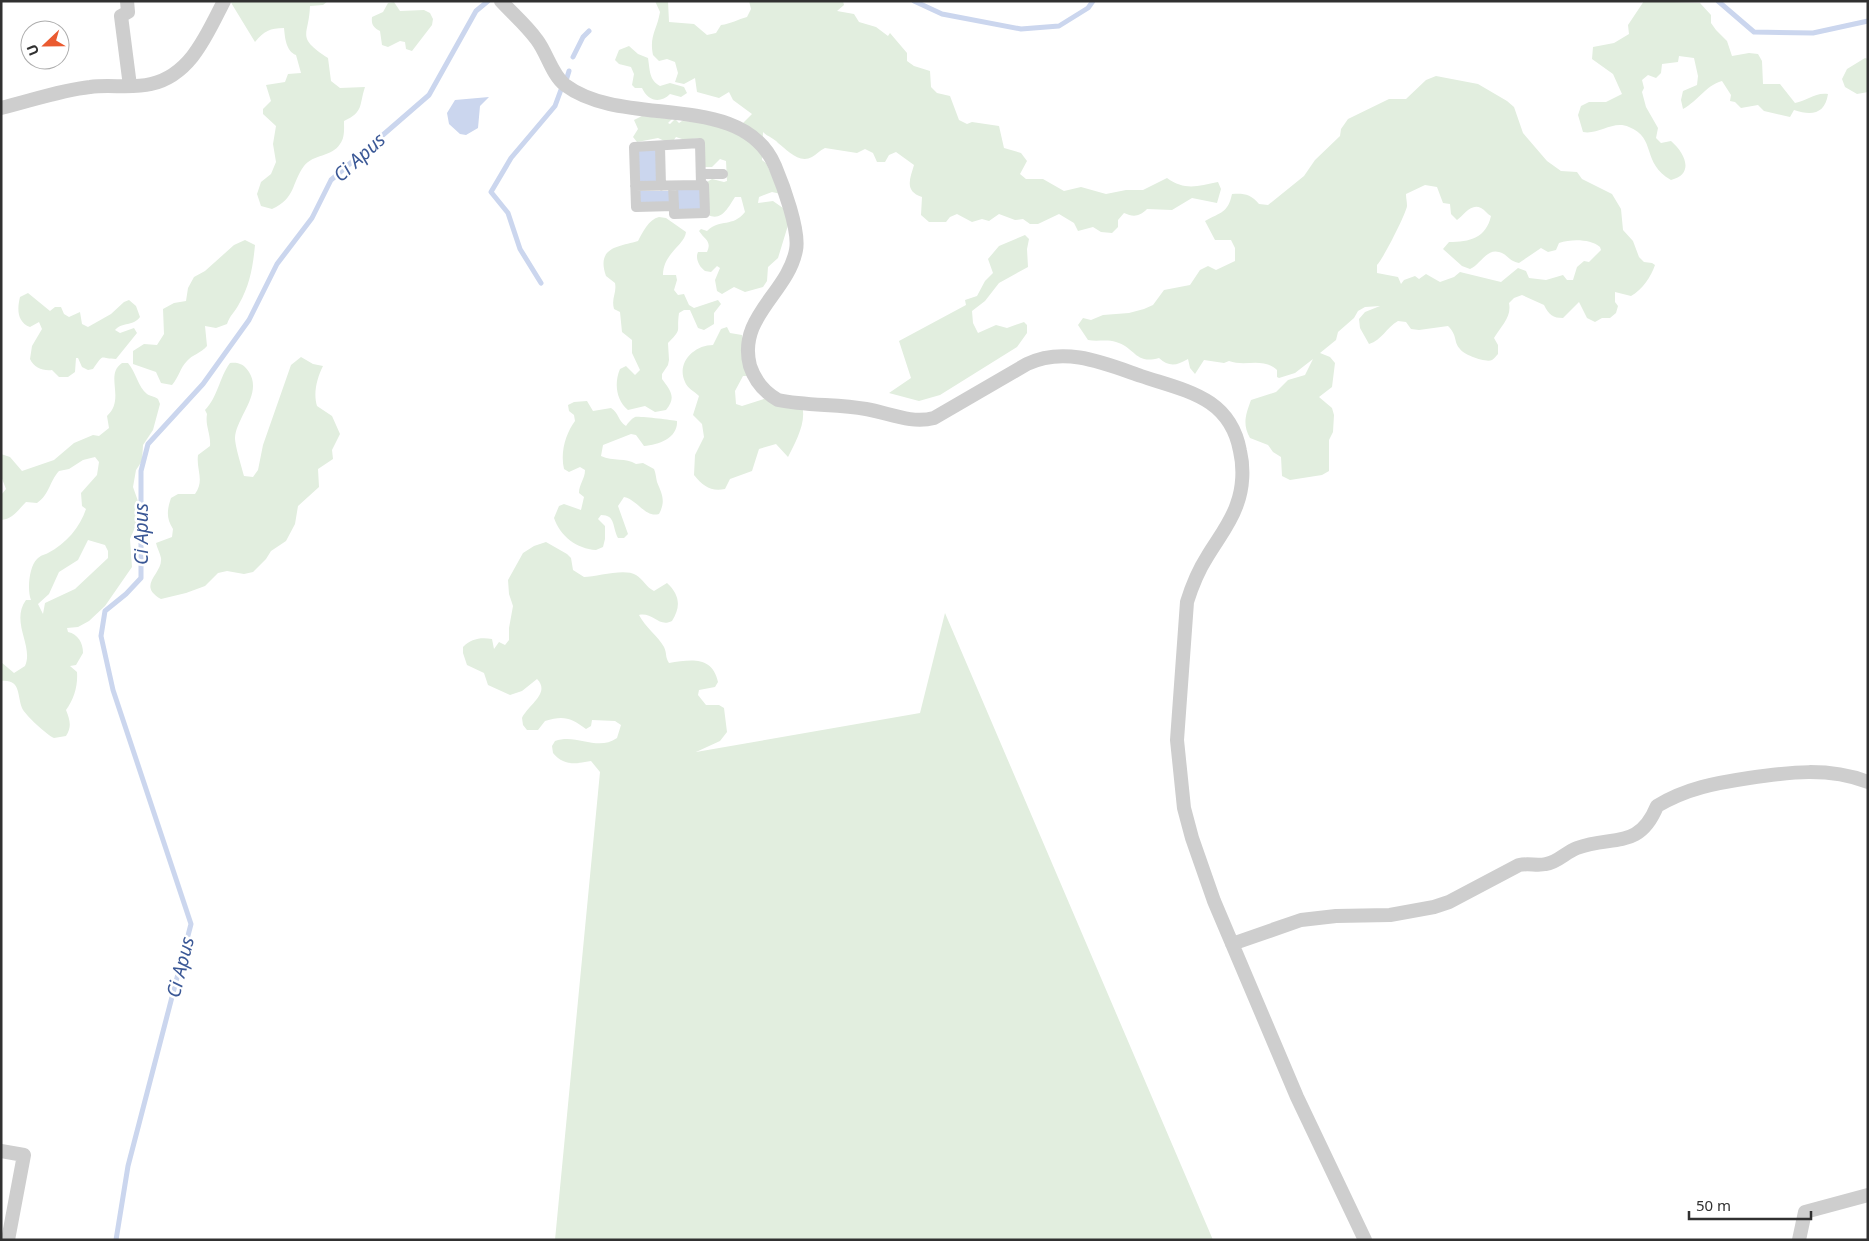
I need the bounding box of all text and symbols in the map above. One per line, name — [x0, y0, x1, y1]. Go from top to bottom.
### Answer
north arrow — [20, 20, 70, 70]
text: U — [22, 42, 43, 59]
water label: Ci Apus — [327, 127, 391, 187]
water label: Ci Apus — [128, 503, 154, 565]
water label: Ci Apus — [160, 934, 200, 1000]
scale bar — [1689, 1188, 1812, 1220]
text: 50 m — [1696, 1195, 1731, 1215]

